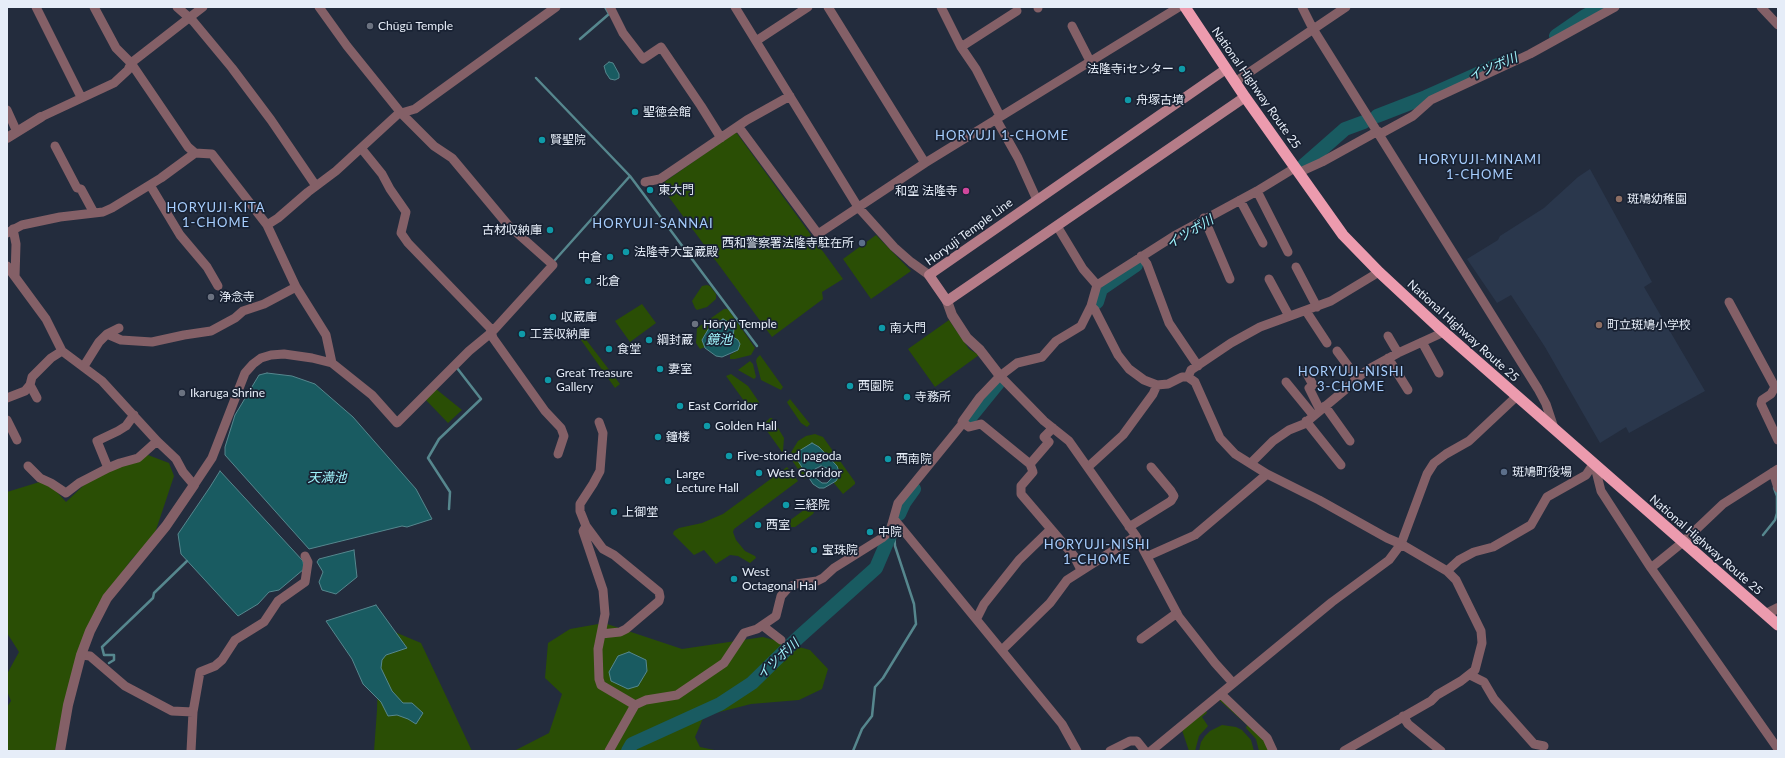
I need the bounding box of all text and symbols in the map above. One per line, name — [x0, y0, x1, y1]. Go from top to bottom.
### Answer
place label: Chūgū Temple — [378, 19, 453, 33]
marker: Chūgū Temple — [365, 21, 375, 31]
street label: National Highway Route 25 — [1208, 24, 1304, 152]
water label: イツボ川 — [1466, 50, 1520, 84]
place label: 法隆寺iセンター — [1087, 62, 1174, 76]
marker: 法隆寺iセンター — [1177, 64, 1187, 74]
place label: 舟塚古墳 — [1136, 93, 1184, 107]
marker: 舟塚古墳 — [1123, 95, 1133, 105]
place label: 聖徳会館 — [643, 105, 691, 119]
marker: 聖徳会館 — [630, 107, 640, 117]
district label: HORYUJI 1-CHOME — [935, 128, 1069, 144]
place label: 賢聖院 — [550, 133, 586, 147]
marker: 賢聖院 — [537, 135, 547, 145]
district label: HORYUJI-MINAMI 1-CHOME — [1418, 152, 1542, 183]
place label: 東大門 — [658, 183, 694, 197]
place label: 和空 法隆寺 — [895, 184, 958, 198]
marker: 東大門 — [645, 185, 655, 195]
marker: 和空 法隆寺 — [961, 186, 971, 196]
place label: 斑鳩幼稚園 — [1627, 192, 1687, 206]
marker: 斑鳩幼稚園 — [1614, 194, 1624, 204]
street label: Horyuji Temple Line — [922, 195, 1016, 269]
district label: HORYUJI-KITA 1-CHOME — [166, 200, 266, 231]
water label: イツボ川 — [1164, 212, 1216, 252]
district label: HORYUJI-SANNAI — [592, 216, 714, 232]
place label: 古材収納庫 — [482, 223, 542, 237]
marker: 古材収納庫 — [545, 225, 555, 235]
place label: 西和警察署法隆寺駐在所 — [722, 236, 854, 250]
marker: 西和警察署法隆寺駐在所 — [857, 238, 867, 248]
place label: 法隆寺大宝蔵殿 — [634, 245, 718, 259]
marker: 法隆寺大宝蔵殿 — [621, 247, 631, 257]
place label: 中倉 — [578, 250, 602, 264]
marker: 中倉 — [605, 252, 615, 262]
place label: 北倉 — [596, 274, 620, 288]
marker: 北倉 — [583, 276, 593, 286]
street label: National Highway Route 25 — [1404, 277, 1522, 385]
place label: 浄念寺 — [219, 290, 255, 304]
marker: 浄念寺 — [206, 292, 216, 302]
place label: 収蔵庫 — [561, 310, 597, 324]
marker: 収蔵庫 — [548, 312, 558, 322]
place label: Hōryū Temple — [703, 317, 777, 331]
place label: 町立斑鳩小学校 — [1607, 318, 1691, 332]
marker: Hōryū Temple — [690, 319, 700, 329]
marker: 町立斑鳩小学校 — [1594, 320, 1604, 330]
place label: 南大門 — [890, 321, 926, 335]
marker: 南大門 — [877, 323, 887, 333]
place label: 工芸収納庫 — [530, 327, 590, 341]
marker: 工芸収納庫 — [517, 329, 527, 339]
water label: 鏡池 — [706, 332, 732, 348]
place label: 綱封蔵 — [657, 333, 693, 347]
marker: 綱封蔵 — [644, 335, 654, 345]
place label: 食堂 — [617, 342, 641, 356]
marker: 食堂 — [604, 344, 614, 354]
place label: 妻室 — [668, 362, 692, 376]
marker: 妻室 — [655, 364, 665, 374]
district label: HORYUJI-NISHI 3-CHOME — [1298, 364, 1404, 395]
place label: Great Treasure Gallery — [556, 366, 633, 394]
marker: Great Treasure Gallery — [543, 375, 553, 385]
place label: 西園院 — [858, 379, 894, 393]
marker: 西園院 — [845, 381, 855, 391]
place label: Ikaruga Shrine — [190, 386, 265, 400]
marker: Ikaruga Shrine — [177, 388, 187, 398]
place label: 寺務所 — [915, 390, 951, 404]
marker: 寺務所 — [902, 392, 912, 402]
place label: East Corridor — [688, 399, 758, 413]
marker: East Corridor — [675, 401, 685, 411]
place label: Golden Hall — [715, 419, 777, 433]
marker: Golden Hall — [702, 421, 712, 431]
place label: 鐘楼 — [666, 430, 690, 444]
marker: 鐘楼 — [653, 432, 663, 442]
place label: Five-storied pagoda — [737, 449, 841, 463]
marker: Five-storied pagoda — [724, 451, 734, 461]
place label: 西南院 — [896, 452, 932, 466]
marker: 西南院 — [883, 454, 893, 464]
place label: 斑鳩町役場 — [1512, 465, 1572, 479]
place label: West Corridor — [767, 466, 842, 480]
place label: Large Lecture Hall — [676, 467, 739, 495]
marker: 斑鳩町役場 — [1499, 467, 1509, 477]
marker: West Corridor — [754, 468, 764, 478]
water label: 天満池 — [308, 470, 346, 486]
marker: Large Lecture Hall — [663, 476, 673, 486]
street label: National Highway Route 25 — [1647, 492, 1765, 598]
place label: 三経院 — [794, 498, 830, 512]
marker: 三経院 — [781, 500, 791, 510]
place label: 上御堂 — [622, 505, 658, 519]
marker: 上御堂 — [609, 507, 619, 517]
place label: 西室 — [766, 518, 790, 532]
marker: 西室 — [753, 520, 763, 530]
place label: 中院 — [878, 525, 902, 539]
marker: 中院 — [865, 527, 875, 537]
district label: HORYUJI-NISHI 1-CHOME — [1044, 537, 1150, 568]
place label: 宝珠院 — [822, 543, 858, 557]
marker: 宝珠院 — [809, 545, 819, 555]
place label: West Octagonal Hal — [742, 565, 817, 593]
marker: West Octagonal Hal — [729, 574, 739, 584]
water label: イツボ川 — [754, 636, 802, 682]

